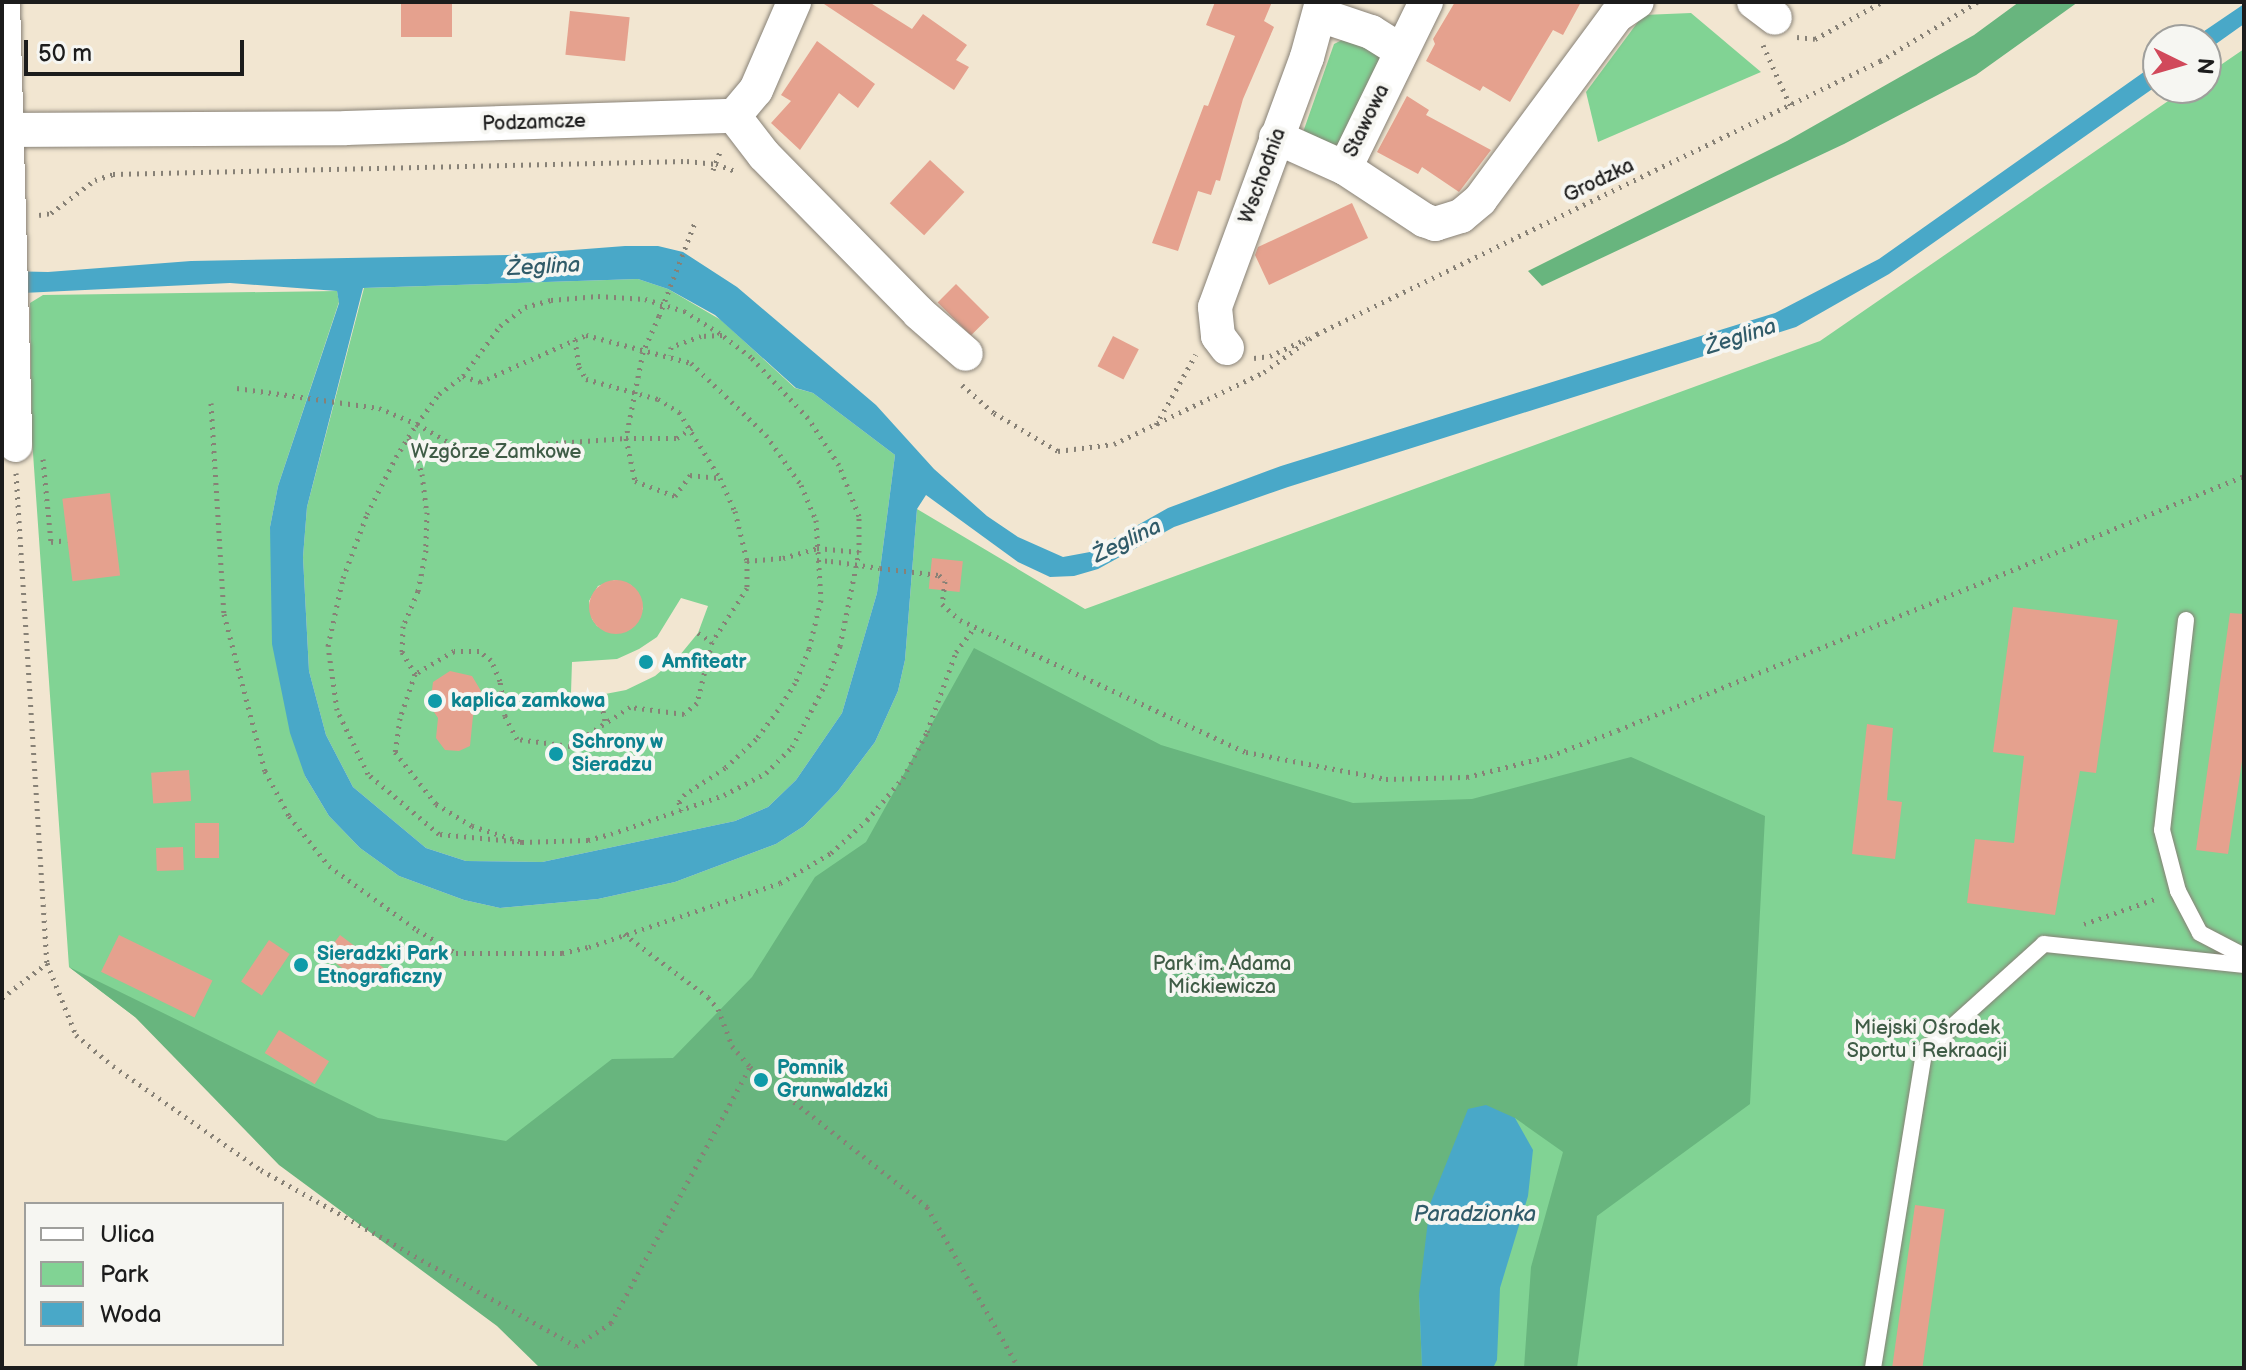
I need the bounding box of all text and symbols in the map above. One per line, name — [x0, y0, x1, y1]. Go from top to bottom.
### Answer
scale bar — [28, 24, 248, 74]
north arrow — [2142, 24, 2222, 104]
text: 50 m — [38, 39, 92, 68]
text: N — [2190, 57, 2219, 75]
street label: Stawowa — [1339, 81, 1395, 161]
street label: Podzamcze — [482, 109, 586, 137]
street label: Wschodnia — [1235, 125, 1291, 227]
street label: Grodzka — [1560, 154, 1638, 208]
water label: Żeglina — [507, 252, 581, 282]
water label: Żeglina — [1702, 313, 1780, 361]
park label: Wzgórze Zamkowe — [411, 440, 581, 464]
water label: Żeglina — [1088, 513, 1166, 569]
place label: Amfiteatr — [662, 650, 746, 674]
marker: Amfiteatr — [637, 653, 655, 671]
place label: kaplica zamkowa — [451, 689, 606, 713]
marker: kaplica zamkowa — [426, 692, 444, 710]
place label: Schrony w Sieradzu — [572, 730, 664, 777]
marker: Schrony w Sieradzu — [547, 745, 565, 763]
place label: Sieradzki Park Etnograficzny — [317, 942, 448, 989]
park label: Park im. Adama Mickiewicza — [1153, 952, 1291, 999]
marker: Sieradzki Park Etnograficzny — [292, 956, 310, 974]
park label: Miejski Ośrodek Sportu i Rekraacji — [1847, 1017, 2007, 1064]
place label: Pomnik Grunwaldzki — [777, 1056, 888, 1103]
marker: Pomnik Grunwaldzki — [752, 1071, 770, 1089]
legend — [24, 1202, 284, 1346]
water label: Paradzionka — [1414, 1202, 1536, 1228]
text: Ulica — [100, 1220, 155, 1249]
text: Park — [100, 1260, 148, 1289]
text: Woda — [100, 1300, 162, 1329]

